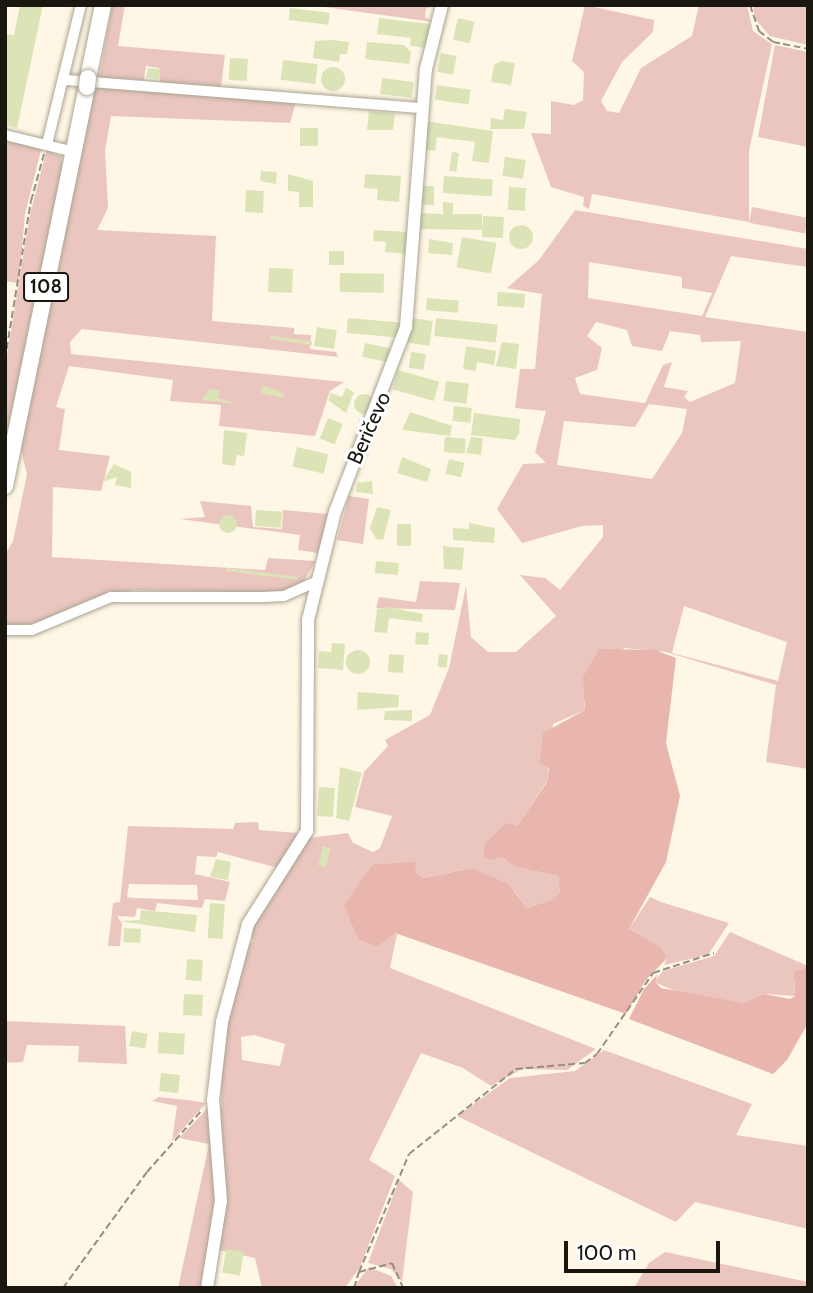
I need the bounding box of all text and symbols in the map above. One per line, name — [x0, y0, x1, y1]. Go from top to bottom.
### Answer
road number: 108 — [22, 272, 70, 302]
street label: Beričevo — [342, 388, 396, 468]
scale bar — [568, 1226, 724, 1270]
text: 100 m — [577, 1240, 636, 1265]

